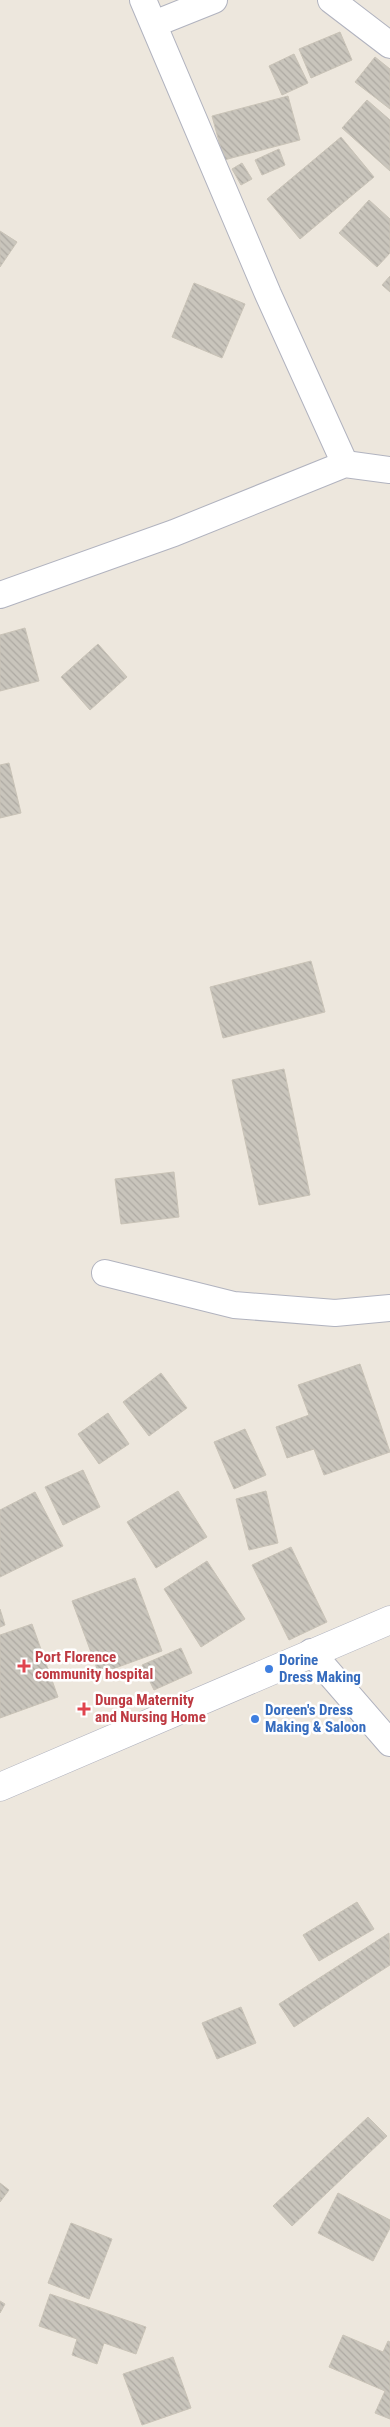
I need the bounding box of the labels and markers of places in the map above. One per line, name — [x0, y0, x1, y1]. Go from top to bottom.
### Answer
place label: Port Florence community hospital — [35, 1648, 153, 1683]
place label: Dorine Dress Making — [279, 1651, 361, 1686]
marker: Port Florence community hospital — [17, 1659, 31, 1673]
marker: Dorine Dress Making — [263, 1663, 275, 1675]
place label: Dunga Maternity and Nursing Home — [95, 1691, 206, 1726]
place label: Doreen's Dress Making & Saloon — [265, 1701, 366, 1736]
marker: Dunga Maternity and Nursing Home — [77, 1702, 91, 1716]
marker: Doreen's Dress Making & Saloon — [249, 1713, 261, 1725]

